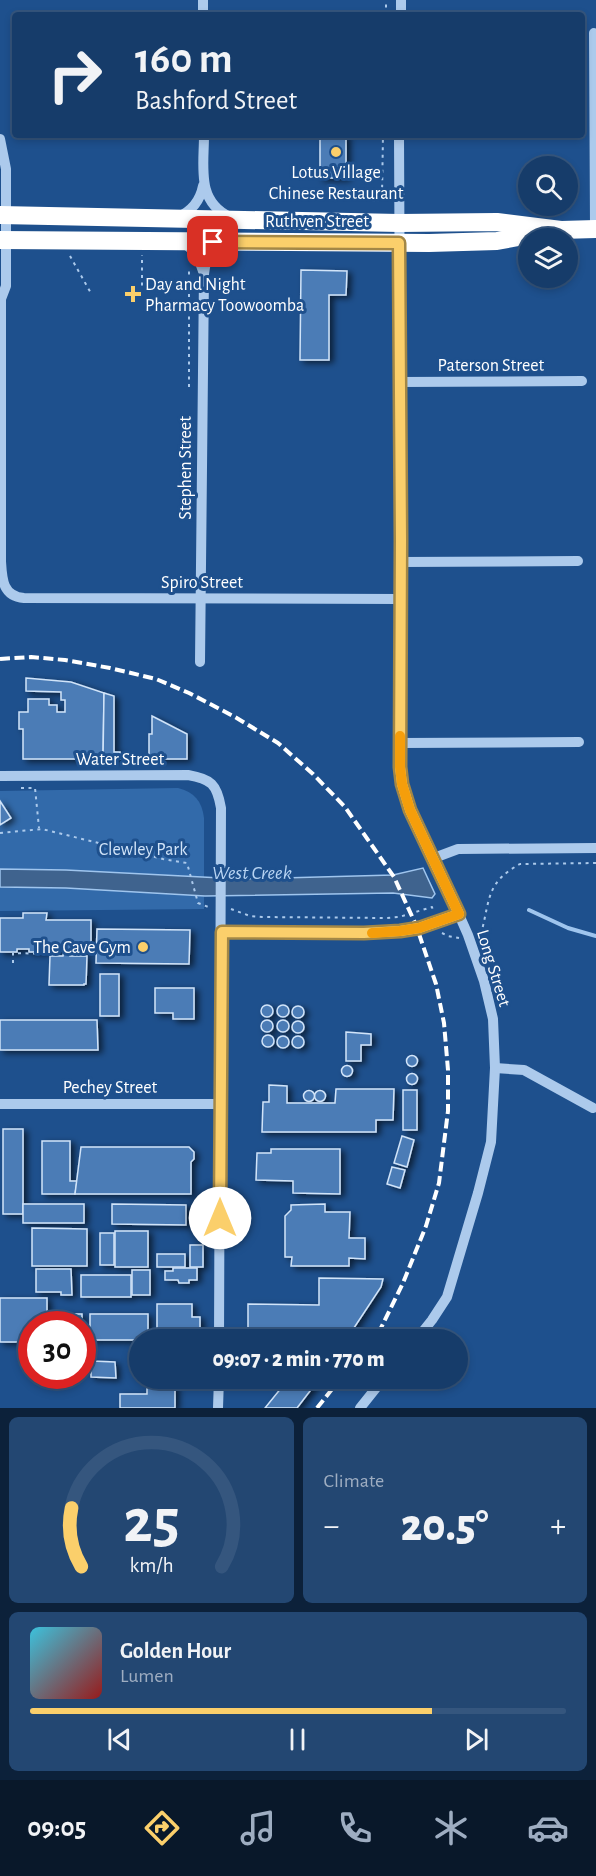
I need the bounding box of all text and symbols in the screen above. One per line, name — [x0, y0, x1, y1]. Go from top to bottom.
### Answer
icon: right — [36, 36, 114, 114]
text: 160 m — [135, 38, 233, 80]
text: Bashford Street — [135, 87, 297, 114]
marker: Lotus Village Chinese Restaurant — [329, 145, 343, 159]
map controls — [518, 156, 578, 288]
button: search — [518, 156, 578, 216]
place label: Lotus Village Chinese Restaurant — [269, 164, 404, 203]
street label: Ruthven Street — [265, 213, 369, 231]
pin — [187, 216, 238, 267]
icon: arrive — [196, 225, 229, 258]
button: layers — [518, 228, 578, 288]
place label: Day and Night Pharmacy Toowoomba — [145, 276, 304, 315]
marker: Day and Night Pharmacy Toowoomba — [126, 287, 140, 301]
street label: Paterson Street — [438, 357, 545, 375]
street label: Stephen Street — [177, 416, 195, 520]
street label: Spiro Street — [161, 574, 243, 592]
street label: Water Street — [76, 751, 164, 769]
park label: Clewley Park — [99, 841, 188, 859]
water label: West Creek — [212, 863, 292, 883]
street label: Long Street — [473, 928, 513, 1009]
place label: The Cave Gym — [33, 939, 131, 957]
marker: The Cave Gym — [136, 940, 150, 954]
street label: Pechey Street — [63, 1079, 158, 1097]
position arrow — [188, 1186, 252, 1250]
speed limit sign: 30 — [18, 1311, 96, 1389]
text: 09:07 · 2 min · 770 m — [212, 1348, 385, 1370]
text: Climate — [324, 1471, 384, 1491]
text: 25 — [123, 1491, 179, 1553]
text: 20.5° — [401, 1504, 489, 1549]
text: − — [324, 1510, 339, 1543]
text: + — [550, 1510, 566, 1543]
text: km/h — [129, 1555, 173, 1576]
text: Golden Hour — [120, 1640, 231, 1662]
text: Lumen — [120, 1666, 174, 1686]
icon: previous — [103, 1723, 136, 1756]
icon: pause — [281, 1723, 314, 1756]
icon: next — [460, 1723, 493, 1756]
icon: directions — [141, 1807, 183, 1849]
icon: music — [237, 1807, 279, 1849]
icon: phone — [334, 1807, 376, 1849]
icon: climate — [430, 1807, 472, 1849]
icon: car — [527, 1807, 569, 1849]
text: 09:05 — [27, 1814, 86, 1841]

